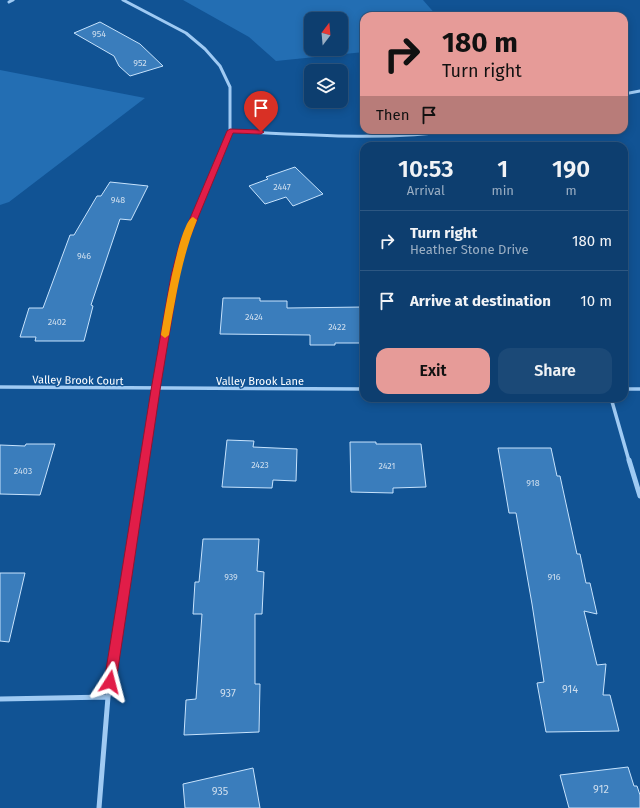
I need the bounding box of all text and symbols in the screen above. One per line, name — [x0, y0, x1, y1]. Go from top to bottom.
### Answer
north arrow — [304, 12, 348, 56]
map controls — [304, 12, 348, 108]
text: 180 m — [442, 26, 518, 59]
icon: right — [376, 28, 428, 80]
house number: 954 — [92, 29, 106, 39]
house number: 952 — [133, 58, 147, 68]
text: Turn right — [442, 60, 522, 82]
button: layers — [304, 64, 348, 108]
pin — [244, 91, 278, 132]
icon: arrive — [250, 97, 272, 119]
icon: arrive — [418, 104, 440, 126]
text: Then — [376, 106, 410, 124]
text: 10:53 — [398, 155, 454, 183]
text: 1 — [497, 155, 508, 183]
text: 190 — [552, 155, 590, 183]
house number: 2447 — [273, 182, 291, 192]
text: Arrival — [407, 183, 445, 198]
text: min — [492, 183, 514, 198]
text: m — [565, 183, 577, 198]
house number: 948 — [111, 195, 125, 205]
text: Turn right — [410, 224, 477, 242]
icon: right — [376, 230, 398, 252]
text: 180 m — [572, 232, 612, 250]
text: Heather Stone Drive — [410, 242, 529, 257]
house number: 946 — [77, 251, 91, 261]
icon: arrive — [376, 290, 398, 312]
text: Arrive at destination — [410, 292, 551, 310]
text: 10 m — [580, 292, 612, 310]
house number: 2424 — [245, 312, 263, 322]
house number: 2402 — [48, 317, 66, 327]
house number: 2422 — [328, 322, 346, 332]
button: Exit — [376, 348, 490, 394]
button: Share — [498, 348, 612, 394]
street label: Valley Brook Court — [32, 373, 124, 388]
street label: Valley Brook Lane — [216, 375, 304, 388]
house number: 2423 — [251, 460, 269, 470]
house number: 2421 — [379, 461, 395, 471]
house number: 2403 — [14, 466, 32, 476]
house number: 918 — [526, 478, 540, 488]
house number: 939 — [224, 572, 238, 582]
house number: 916 — [547, 572, 561, 582]
position arrow — [89, 661, 131, 703]
house number: 914 — [562, 683, 578, 696]
house number: 937 — [220, 687, 236, 700]
house number: 912 — [593, 783, 609, 796]
house number: 935 — [212, 785, 229, 798]

